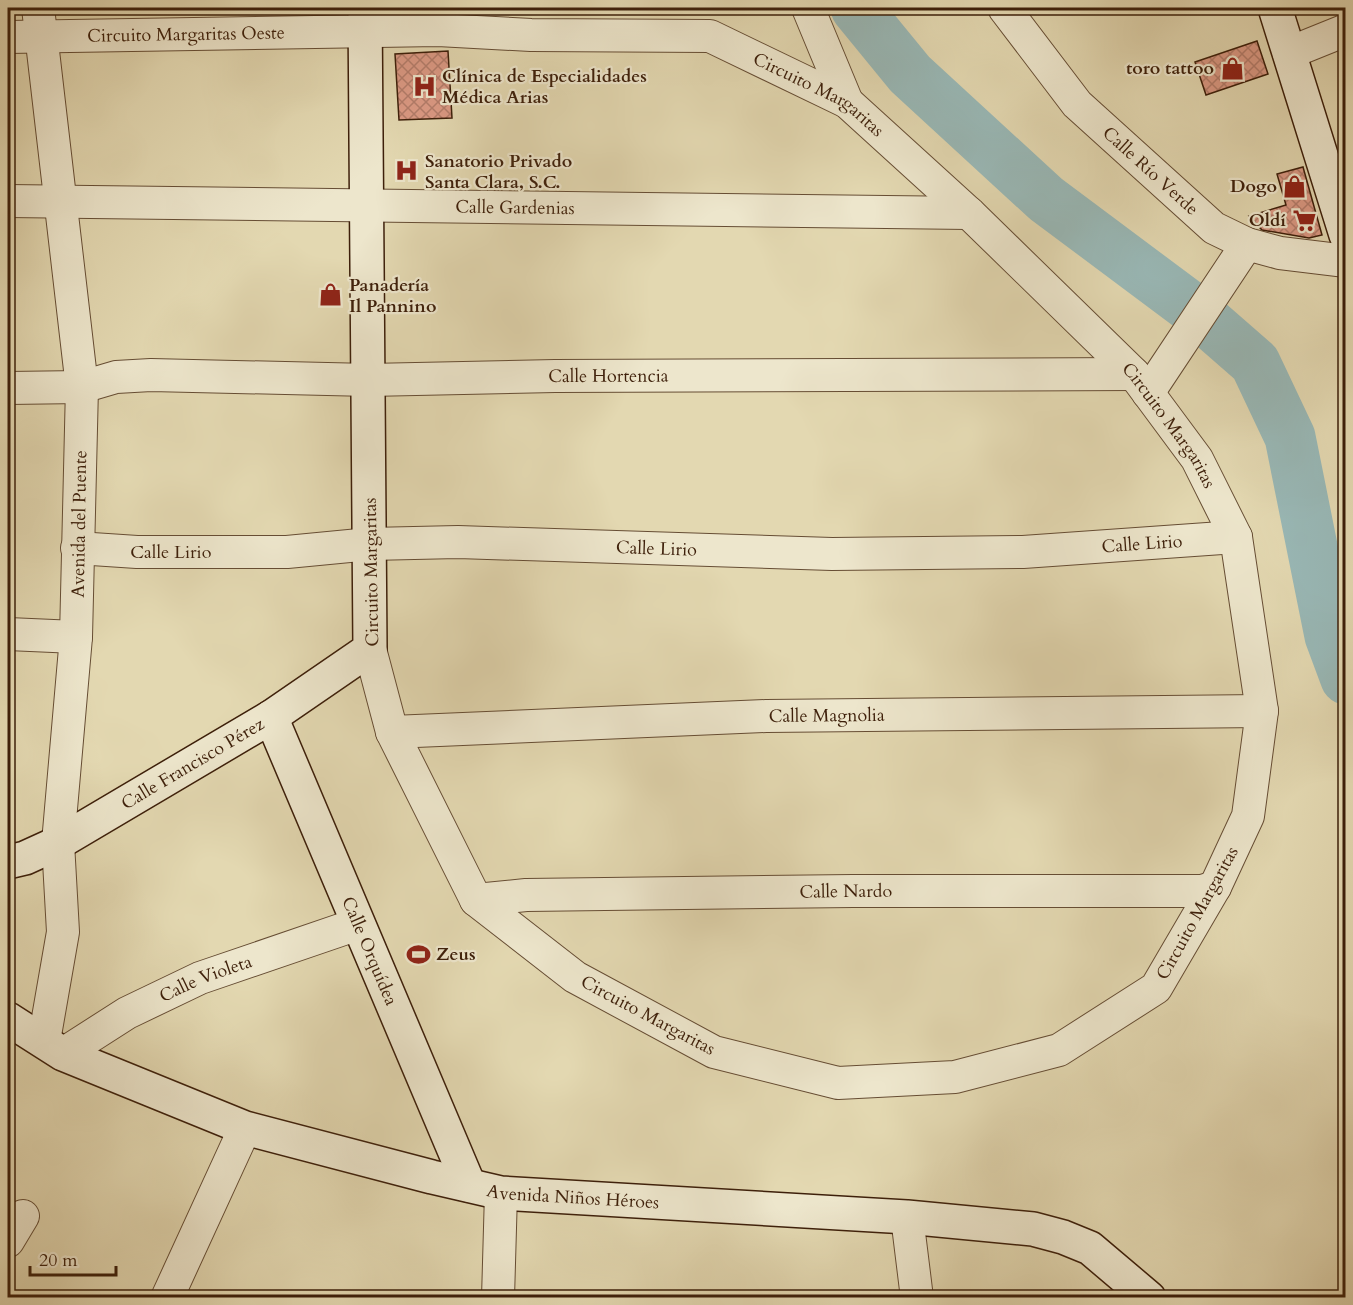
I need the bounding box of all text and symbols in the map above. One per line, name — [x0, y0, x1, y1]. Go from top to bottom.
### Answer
street label: Circuito Margaritas Oeste — [87, 20, 285, 49]
street label: Circuito Margaritas — [749, 47, 889, 143]
shop icon: toro tattoo — [1219, 55, 1245, 81]
place label: toro tattoo — [1126, 56, 1214, 81]
place label: Clínica de Especialidades Médica Arias — [442, 64, 647, 110]
hospital icon: Clínica de Especialidades Médica Arias — [411, 73, 437, 99]
street label: Calle Río Verde — [1097, 121, 1204, 221]
place label: Sanatorio Privado Santa Clara, S.C. — [425, 149, 572, 195]
hospital icon: Sanatorio Privado Santa Clara, S.C. — [394, 158, 420, 184]
shop icon: Dogo — [1282, 173, 1308, 199]
place label: Dogo — [1230, 174, 1277, 199]
street label: Calle Gardenias — [455, 195, 575, 221]
supermarket icon: Oldí — [1291, 207, 1317, 233]
place label: Oldí — [1249, 208, 1286, 233]
place label: Panadería Il Pannino — [349, 273, 436, 319]
shop icon: Panadería Il Pannino — [318, 282, 344, 308]
street label: Circuito Margaritas — [1116, 357, 1222, 493]
street label: Calle Hortencia — [548, 364, 669, 389]
street label: Avenida del Puente — [66, 450, 93, 598]
street label: Circuito Margaritas — [358, 497, 385, 647]
street label: Calle Lirio — [1101, 529, 1184, 559]
street label: Calle Lirio — [615, 535, 698, 563]
street label: Calle Lirio — [130, 540, 212, 565]
street label: Calle Magnolia — [769, 703, 885, 729]
street label: Calle Francisco Pérez — [117, 712, 269, 816]
street label: Circuito Margaritas — [1150, 842, 1245, 984]
street label: Calle Nardo — [799, 879, 892, 905]
street label: Calle Orquídea — [335, 893, 404, 1010]
sports icon: Zeus — [405, 941, 431, 967]
place label: Zeus — [436, 942, 476, 967]
street label: Calle Violeta — [155, 949, 256, 1009]
street label: Circuito Margaritas — [576, 969, 719, 1061]
street label: Avenida Niños Héroes — [484, 1178, 660, 1215]
scale bar — [30, 1239, 116, 1277]
text: 20 m — [39, 1248, 78, 1273]

